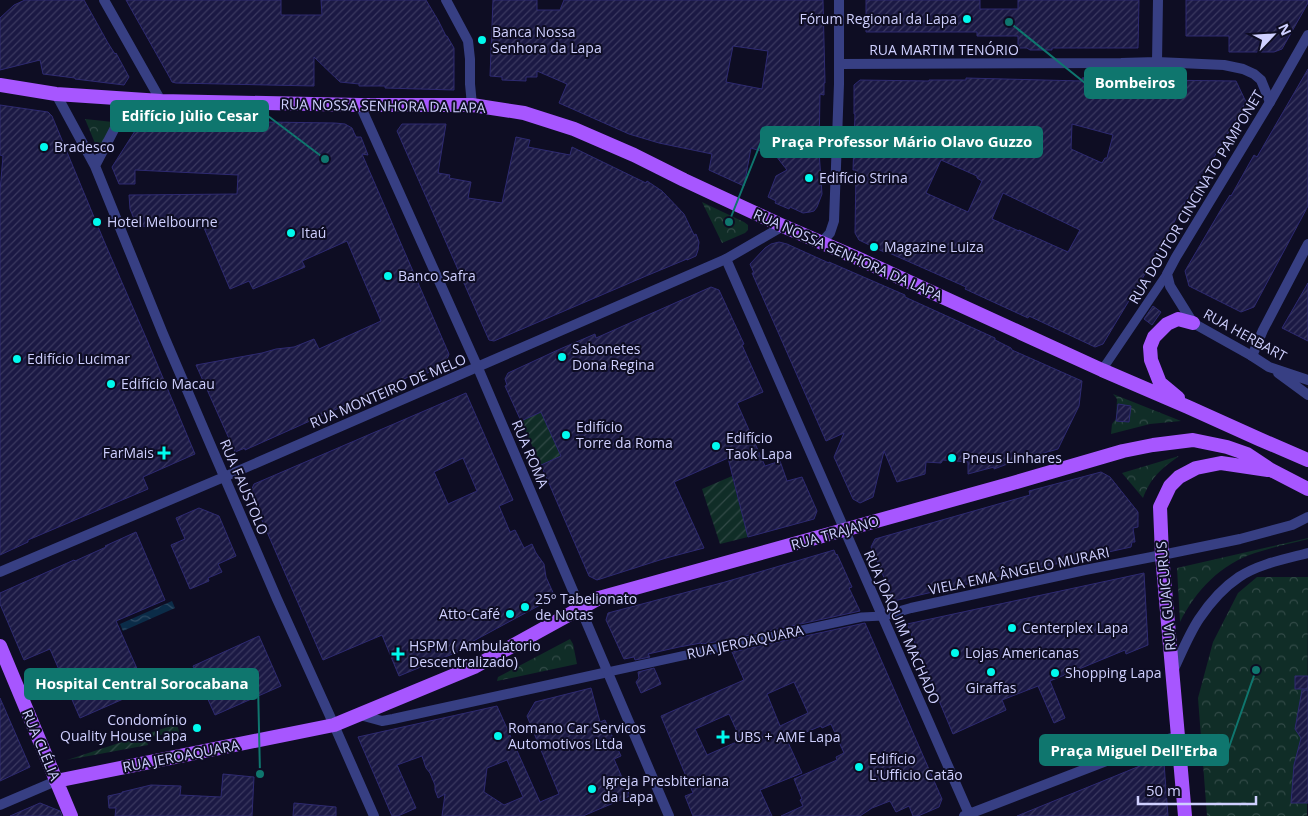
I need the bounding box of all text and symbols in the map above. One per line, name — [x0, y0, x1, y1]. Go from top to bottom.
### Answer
place label: Fórum Regional da Lapa — [799, 9, 957, 28]
north arrow — [1248, 10, 1298, 60]
marker: Fórum Regional da Lapa — [961, 13, 973, 25]
text: N — [1274, 20, 1296, 38]
place label: Banca Nossa Senhora da Lapa — [492, 22, 602, 57]
marker: Banca Nossa Senhora da Lapa — [476, 34, 488, 46]
street label: RUA MARTIM TENÓRIO — [869, 40, 1019, 59]
callout: Bombeiros — [1085, 68, 1186, 98]
text: Bombeiros — [1095, 72, 1175, 92]
street label: RUA DOUTOR CINCINATO PAMPONET — [1124, 86, 1267, 307]
street label: RUA NOSSA SENHORA DA LAPA — [280, 94, 486, 117]
callout: Edifício Jùlio Cesar — [111, 101, 268, 131]
text: Edifício Jùlio Cesar — [121, 105, 259, 125]
callout: Praça Professor Mário Olavo Guzzo — [761, 127, 1042, 157]
text: Praça Professor Mário Olavo Guzzo — [772, 131, 1032, 151]
place label: Bradesco — [54, 137, 115, 156]
marker: Bradesco — [38, 141, 50, 153]
place label: Edifício Strina — [819, 168, 908, 187]
marker: Edifício Strina — [803, 172, 815, 184]
street label: RUA NOSSA SENHORA DA LAPA — [751, 204, 946, 305]
place label: Hotel Melbourne — [107, 212, 218, 231]
marker: Hotel Melbourne — [91, 216, 103, 228]
place label: Itaú — [301, 223, 326, 242]
marker: Itaú — [285, 227, 297, 239]
place label: Magazine Luiza — [884, 237, 984, 256]
marker: Magazine Luiza — [868, 241, 880, 253]
place label: Banco Safra — [398, 266, 476, 285]
marker: Banco Safra — [382, 270, 394, 282]
street label: RUA HERBART — [1200, 304, 1290, 365]
place label: Sabonetes Dona Regina — [572, 339, 655, 374]
place label: Edifício Lucimar — [27, 349, 130, 368]
street label: RUA MONTEIRO DE MELO — [307, 349, 469, 432]
marker: Sabonetes Dona Regina — [556, 351, 568, 363]
marker: Edifício Lucimar — [11, 353, 23, 365]
place label: Edifício Macau — [121, 374, 215, 393]
marker: Edifício Macau — [105, 378, 117, 390]
street label: RUA ROMA — [508, 417, 553, 491]
place label: Edifício Torre da Roma — [576, 417, 673, 452]
place label: Edifício Taok Lapa — [726, 428, 792, 463]
marker: Edifício Torre da Roma — [560, 429, 572, 441]
street label: RUA FAUSTOLO — [216, 436, 273, 538]
marker: Edifício Taok Lapa — [710, 440, 722, 452]
place label: FarMais — [103, 443, 154, 462]
marker: FarMais — [158, 447, 170, 459]
place label: Pneus Linhares — [962, 448, 1062, 467]
marker: Pneus Linhares — [946, 452, 958, 464]
street label: RUA TRAJANO — [789, 511, 881, 554]
street label: RUA GUAICURUS — [1151, 540, 1180, 652]
street label: VIELA EMA ÂNGELO MURARI — [927, 542, 1111, 599]
street label: RUA JOAQUIM MACHADO — [860, 547, 945, 707]
place label: 25º Tabelionato de Notas — [535, 589, 637, 624]
marker: 25º Tabelionato de Notas — [519, 601, 531, 613]
place label: Atto-Café — [439, 604, 500, 623]
marker: Atto-Café — [504, 608, 516, 620]
place label: Centerplex Lapa — [1022, 618, 1128, 637]
street label: RUA JEROAQUARA — [685, 620, 805, 663]
marker: Centerplex Lapa — [1006, 622, 1018, 634]
place label: HSPM ( Ambulatorio Descentralizado) — [409, 636, 541, 671]
place label: Lojas Americanas — [965, 643, 1079, 662]
marker: HSPM ( Ambulatorio Descentralizado) — [391, 647, 405, 661]
marker: Lojas Americanas — [949, 647, 961, 659]
place label: Shopping Lapa — [1065, 663, 1162, 682]
marker: Giraffas — [985, 666, 997, 678]
marker: Shopping Lapa — [1049, 667, 1061, 679]
callout: Hospital Central Sorocabana — [25, 669, 258, 699]
text: Hospital Central Sorocabana — [35, 673, 249, 693]
place label: Giraffas — [965, 678, 1017, 697]
street label: RUA CLÉLIA — [18, 706, 65, 783]
place label: Condomínio Quality House Lapa — [60, 710, 187, 745]
place label: Romano Car Servicos Automotivos Ltda — [508, 718, 646, 753]
marker: Condomínio Quality House Lapa — [191, 722, 203, 734]
place label: UBS + AME Lapa — [734, 727, 841, 746]
marker: Romano Car Servicos Automotivos Ltda — [492, 730, 504, 742]
marker: UBS + AME Lapa — [716, 730, 730, 744]
street label: RUA JEROAQUARA — [121, 735, 241, 776]
callout: Praça Miguel Dell'Erba — [1040, 735, 1228, 765]
text: Praça Miguel Dell'Erba — [1050, 740, 1218, 760]
place label: Edifício L'Ufficio Catão — [869, 749, 963, 784]
marker: Edifício L'Ufficio Catão — [853, 761, 865, 773]
place label: Igreja Presbiteriana da Lapa — [602, 771, 729, 806]
scale bar — [1138, 774, 1256, 806]
text: 50 m — [1146, 780, 1181, 800]
marker: Igreja Presbiteriana da Lapa — [586, 783, 598, 795]

